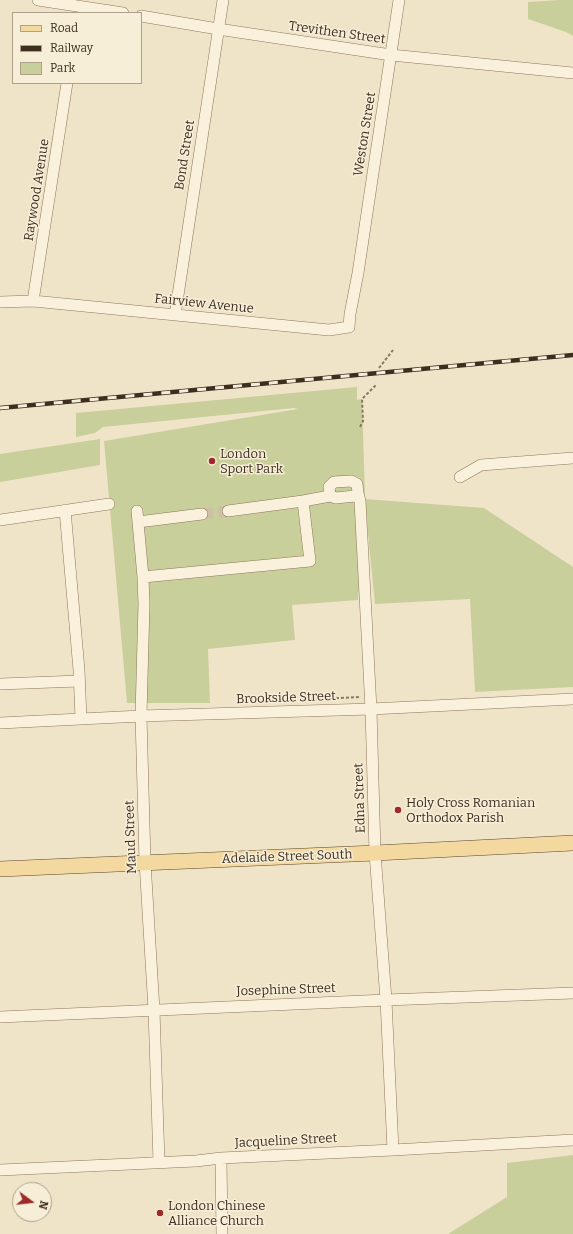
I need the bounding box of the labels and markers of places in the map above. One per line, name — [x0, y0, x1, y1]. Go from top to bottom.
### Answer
place label: London Sport Park — [220, 446, 283, 477]
marker: London Sport Park — [207, 456, 217, 466]
place label: Holy Cross Romanian Orthodox Parish — [406, 795, 535, 826]
marker: Holy Cross Romanian Orthodox Parish — [393, 805, 403, 815]
place label: London Chinese Alliance Church — [168, 1198, 265, 1229]
marker: London Chinese Alliance Church — [155, 1208, 165, 1218]

